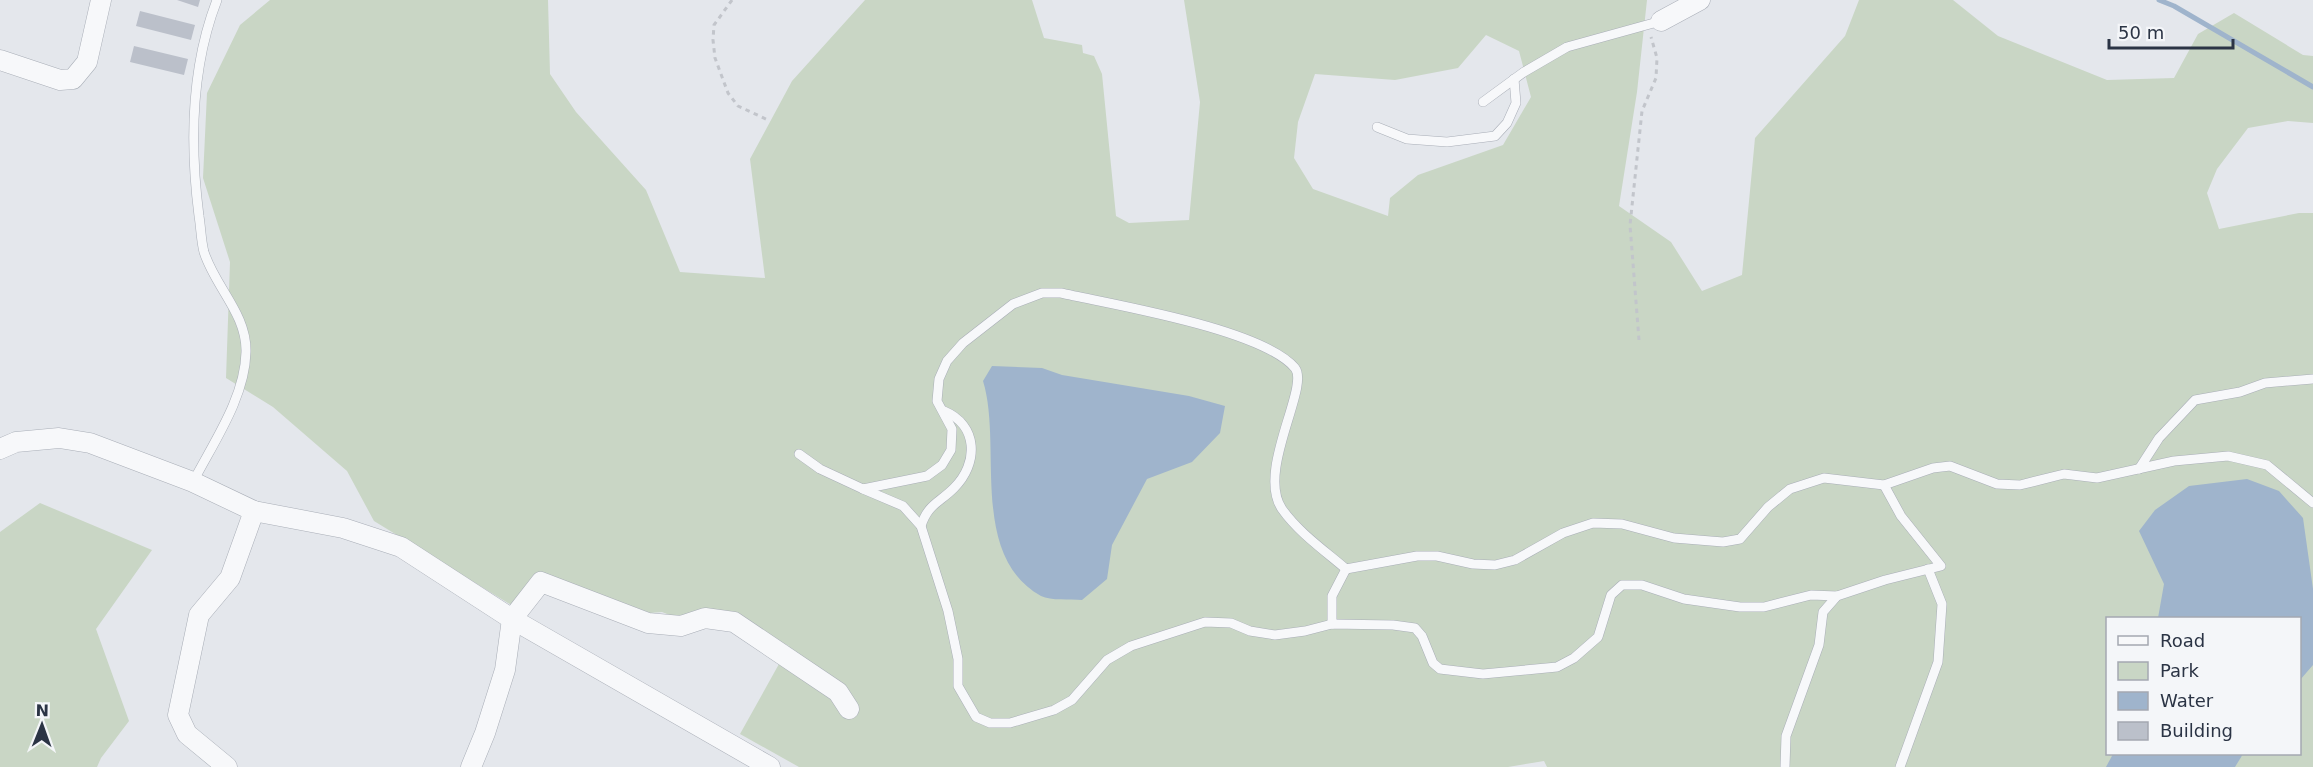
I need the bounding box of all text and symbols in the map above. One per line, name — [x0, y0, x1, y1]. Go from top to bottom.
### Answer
scale bar — [2109, 12, 2234, 50]
text: 50 m — [2118, 22, 2164, 43]
legend — [2106, 617, 2301, 755]
text: Road — [2160, 630, 2205, 651]
text: Park — [2160, 660, 2199, 681]
text: Water — [2160, 690, 2214, 711]
north arrow — [12, 695, 72, 755]
text: N — [35, 701, 49, 720]
text: Building — [2160, 720, 2233, 741]

